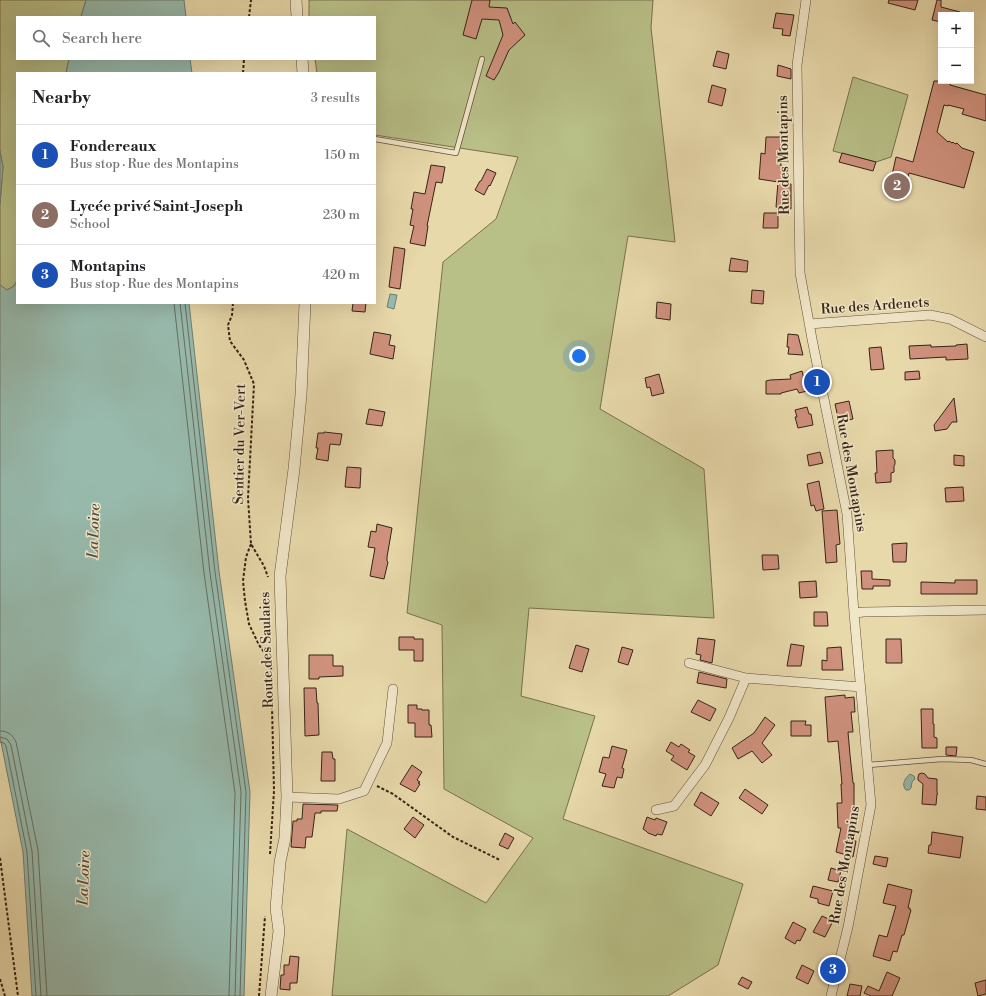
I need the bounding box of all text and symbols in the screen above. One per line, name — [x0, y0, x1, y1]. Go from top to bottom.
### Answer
map controls — [938, 12, 974, 84]
button: + — [938, 12, 974, 48]
search box — [16, 16, 376, 60]
icon: search — [30, 27, 52, 49]
text: Search here — [62, 29, 142, 48]
button: − — [938, 48, 974, 84]
text: Nearby — [32, 87, 91, 109]
text: 3 results — [311, 90, 360, 106]
street label: Rue des Montapins — [774, 95, 794, 215]
text: Fondereaux — [70, 137, 156, 156]
text: 1 — [42, 147, 48, 163]
text: 150 m — [325, 147, 360, 163]
text: Bus stop · Rue des Montapins — [70, 156, 239, 172]
pin: 2 — [884, 171, 910, 201]
text: Lycée privé Saint-Joseph — [70, 197, 243, 216]
text: 2 — [41, 207, 49, 223]
text: 230 m — [323, 207, 360, 223]
text: School — [70, 216, 110, 232]
text: Montapins — [70, 257, 146, 276]
text: 3 — [41, 267, 49, 283]
text: 420 m — [322, 267, 360, 283]
text: Bus stop · Rue des Montapins — [70, 276, 239, 292]
street label: Rue des Ardenets — [820, 293, 930, 319]
your location — [569, 346, 589, 366]
pin: 1 — [804, 367, 830, 397]
street label: Sentier du Ver-Vert — [230, 383, 250, 505]
street label: Rue des Montapins — [832, 413, 870, 533]
water label: La Loire — [84, 503, 104, 560]
street label: Route des Saulaies — [256, 592, 278, 708]
street label: Rue des Montapins — [826, 805, 864, 925]
water label: La Loire — [74, 850, 94, 907]
pin: 3 — [820, 955, 846, 985]

